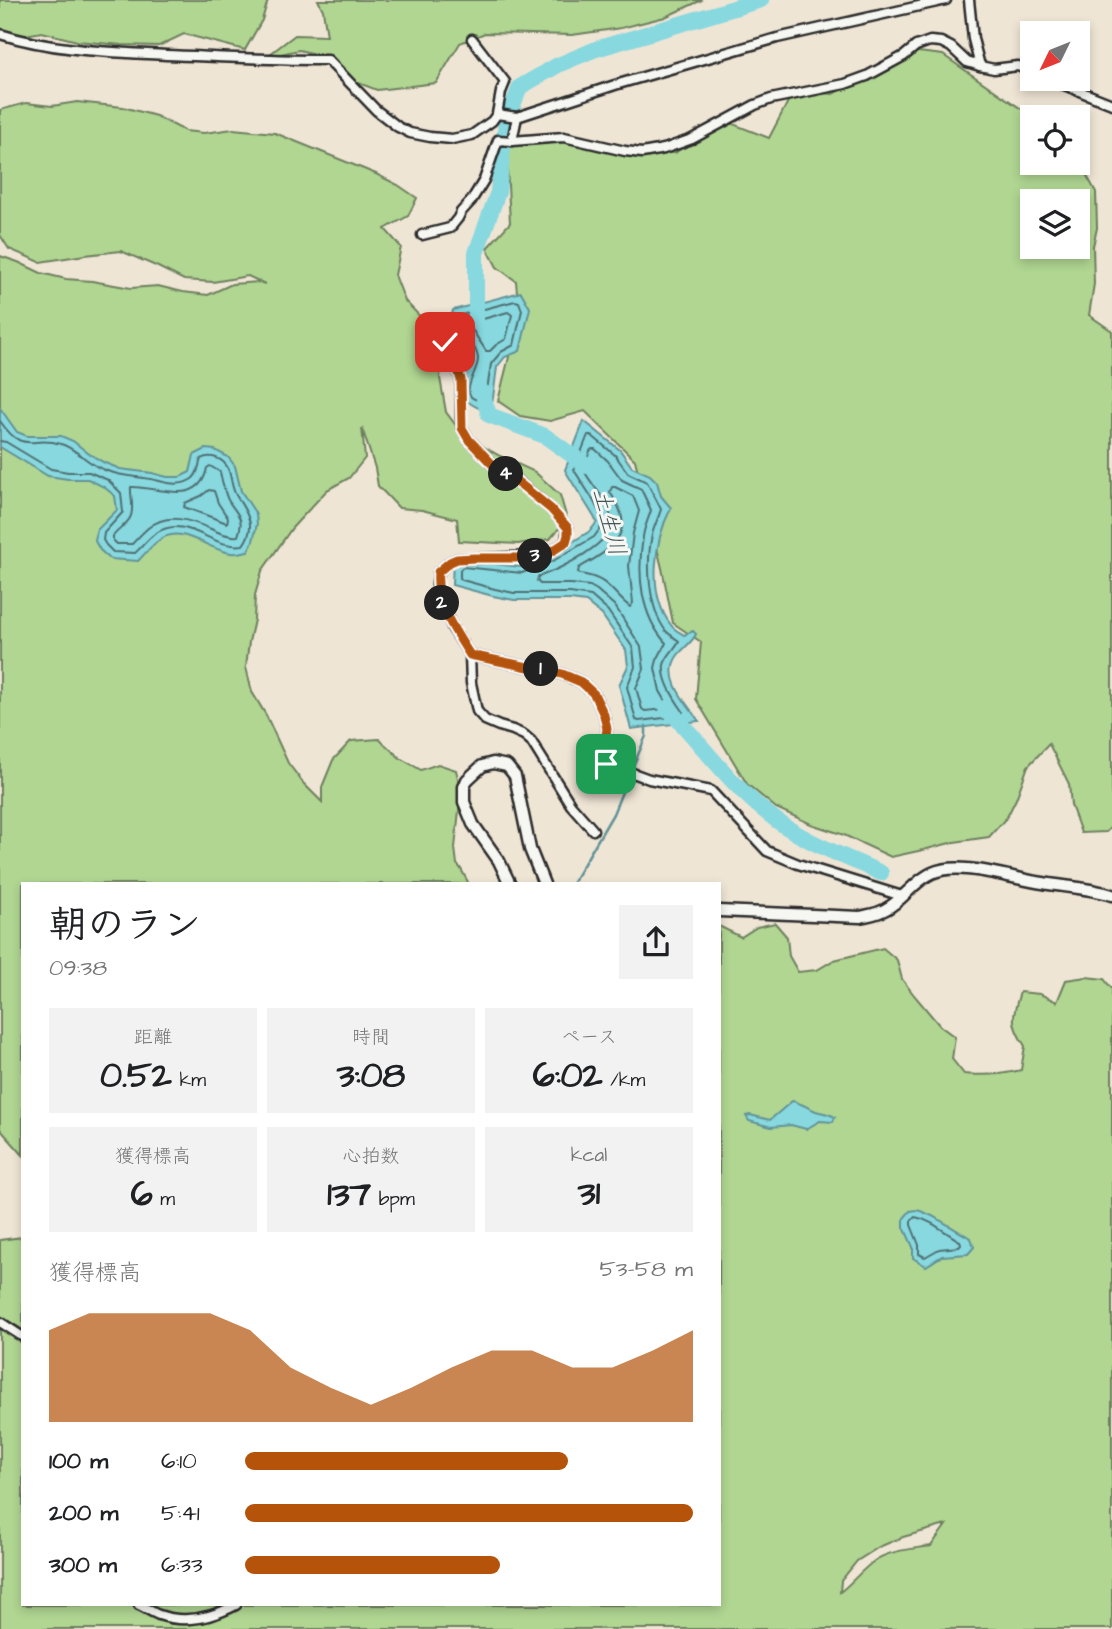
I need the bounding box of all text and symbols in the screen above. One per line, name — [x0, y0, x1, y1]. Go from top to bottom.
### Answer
north arrow — [1020, 21, 1090, 91]
map controls — [1020, 21, 1090, 259]
button: locate — [1020, 105, 1090, 175]
button: layers — [1020, 189, 1090, 259]
pin — [415, 312, 475, 372]
icon: check — [426, 323, 464, 361]
pin: 4 — [489, 456, 524, 491]
text: 4 — [499, 460, 512, 487]
water label: 土生川 — [585, 485, 633, 559]
pin: 3 — [518, 538, 552, 574]
text: 3 — [530, 542, 539, 569]
pin: 2 — [424, 586, 460, 620]
text: 2 — [436, 589, 447, 616]
pin: 1 — [524, 652, 558, 686]
text: 1 — [539, 655, 542, 682]
pin — [576, 734, 636, 794]
icon: arrive — [587, 745, 625, 783]
text: 朝のラン — [49, 900, 201, 952]
button: share — [619, 905, 693, 979]
text: 09:38 — [49, 952, 107, 984]
text: 距離 — [134, 1024, 172, 1051]
text: 時間 — [352, 1024, 390, 1051]
text: ペース — [561, 1024, 617, 1051]
text: 0.52 — [100, 1051, 172, 1100]
text: 3:08 — [337, 1051, 405, 1100]
text: 6:02 — [533, 1051, 603, 1100]
text: km — [172, 1067, 206, 1094]
text: /km — [603, 1067, 645, 1094]
text: kcal — [571, 1142, 607, 1169]
text: 獲得標高 — [115, 1143, 191, 1170]
text: 心拍数 — [342, 1143, 400, 1170]
text: 31 — [578, 1169, 600, 1218]
text: 6 — [131, 1170, 153, 1219]
text: 137 — [327, 1170, 371, 1219]
text: m — [153, 1186, 175, 1213]
text: bpm — [371, 1186, 415, 1213]
text: 53–58 m — [600, 1253, 693, 1285]
text: 獲得標高 — [49, 1257, 141, 1289]
text: 100 m — [49, 1445, 108, 1477]
text: 6:10 — [161, 1445, 197, 1477]
text: 200 m — [49, 1497, 118, 1529]
text: 5:41 — [161, 1497, 200, 1529]
text: 300 m — [49, 1549, 117, 1581]
text: 6:33 — [161, 1549, 203, 1581]

